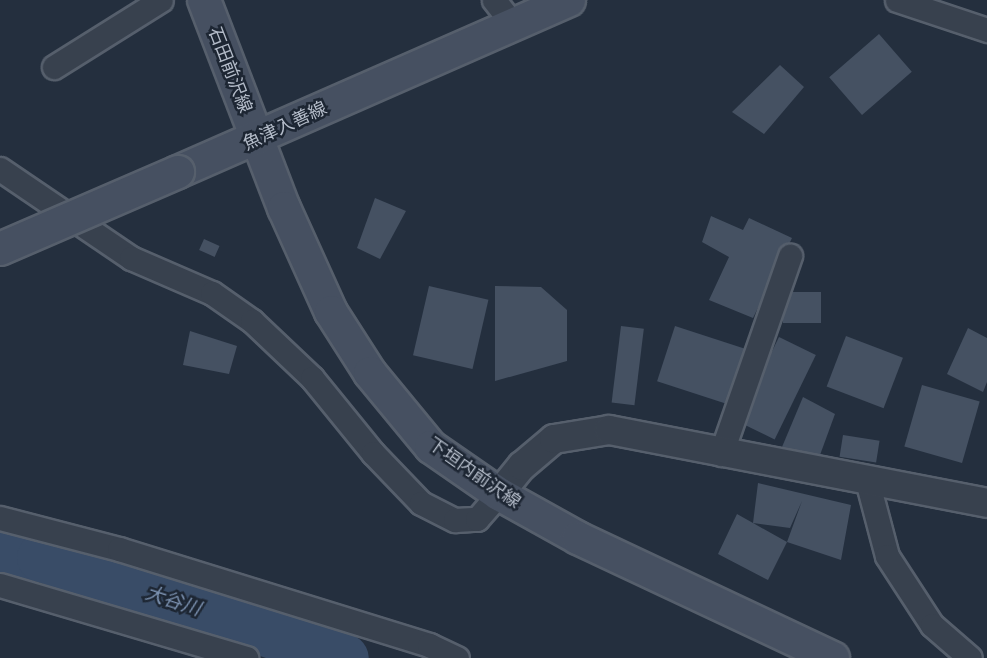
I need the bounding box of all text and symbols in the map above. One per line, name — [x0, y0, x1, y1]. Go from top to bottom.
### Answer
street label: 石田前沢線 — [204, 24, 256, 116]
street label: 魚津入善線 — [240, 97, 330, 155]
street label: 下垣内前沢線 — [424, 433, 524, 513]
water label: 大谷川 — [142, 581, 204, 621]

